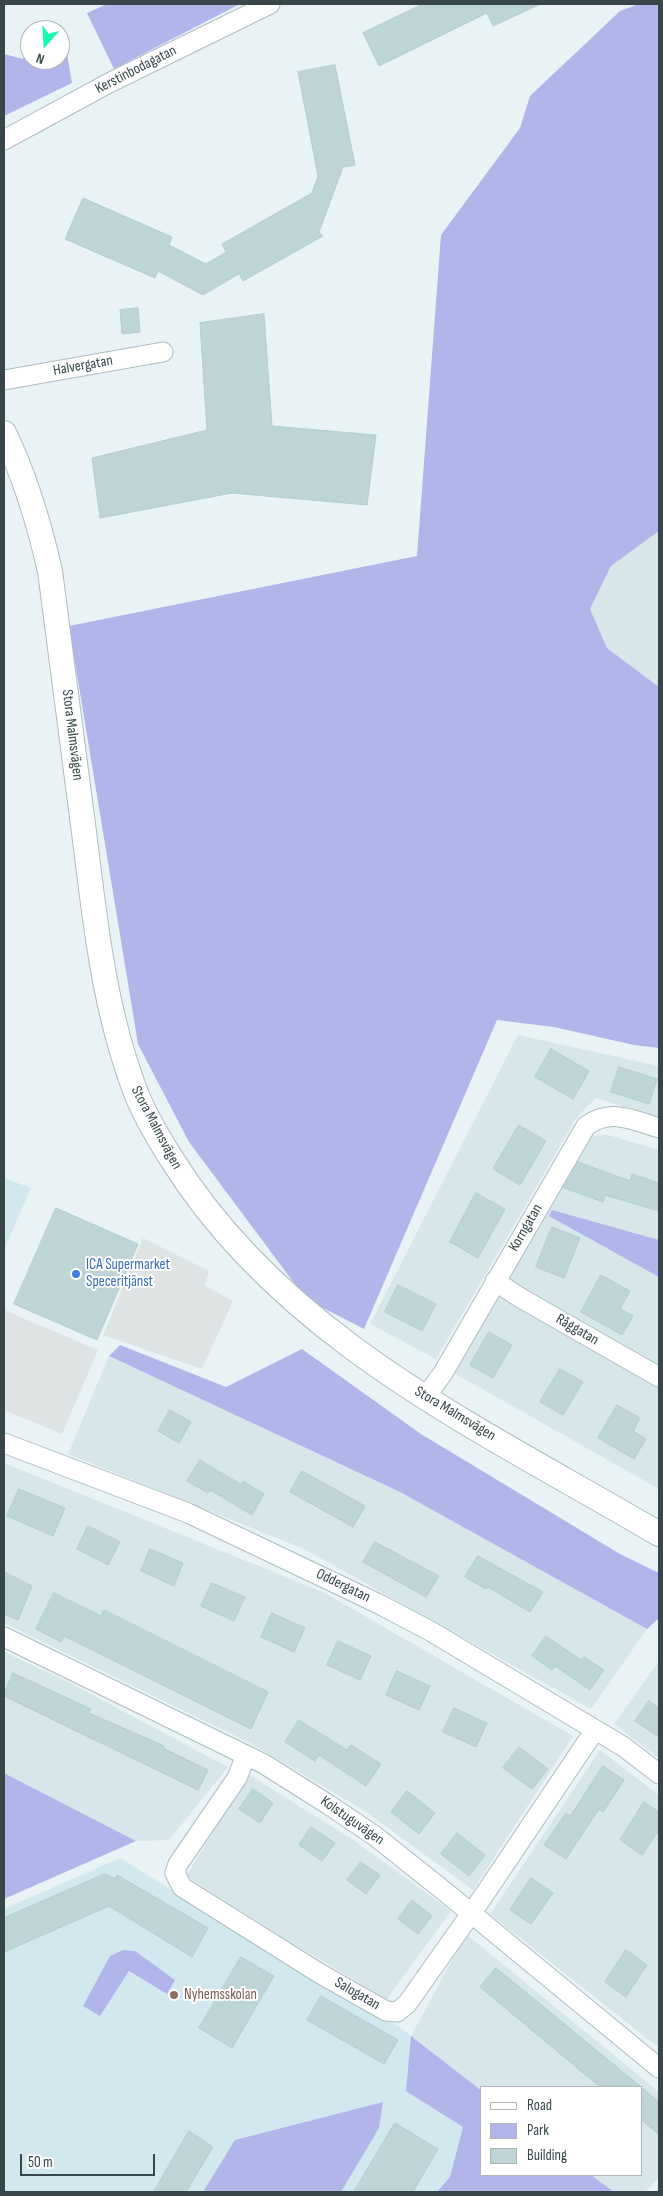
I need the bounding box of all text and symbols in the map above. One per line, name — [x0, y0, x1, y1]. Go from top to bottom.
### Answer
north arrow — [20, 20, 70, 70]
street label: Kerstinbodagatan — [92, 42, 180, 98]
text: N — [34, 49, 47, 68]
street label: Halvergatan — [52, 352, 114, 380]
street label: Stora Malmsvägen — [57, 688, 87, 782]
street label: Stora Malmsvägen — [127, 1083, 185, 1173]
street label: Korngatan — [505, 1201, 547, 1255]
place label: ICA Supermarket Speceritjänst — [86, 1256, 170, 1291]
marker: ICA Supermarket Speceritjänst — [70, 1268, 82, 1280]
street label: Råggatan — [552, 1311, 602, 1349]
street label: Stora Malmsvägen — [411, 1383, 499, 1445]
street label: Oddergatan — [313, 1565, 373, 1607]
street label: Kolstuguvägen — [317, 1792, 387, 1850]
street label: Salogatan — [331, 1974, 383, 2014]
place label: Nyhemsskolan — [184, 1986, 257, 2004]
marker: Nyhemsskolan — [168, 1989, 180, 2001]
legend — [480, 2086, 643, 2176]
text: Road — [527, 2096, 552, 2115]
text: Park — [527, 2121, 549, 2140]
scale bar — [22, 2144, 158, 2176]
text: Building — [527, 2146, 567, 2165]
text: 50 m — [28, 2153, 53, 2172]

